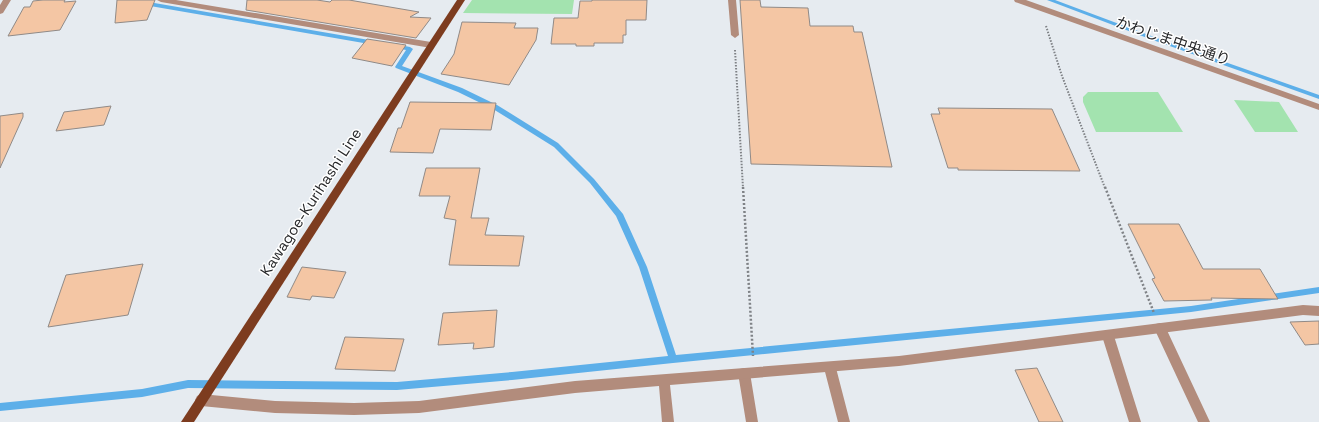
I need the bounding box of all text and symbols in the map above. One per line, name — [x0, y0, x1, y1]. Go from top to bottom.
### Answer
street label: かわじま中央通り — [1113, 12, 1233, 69]
street label: Kawagoe-Kurihashi Line — [256, 124, 366, 279]

